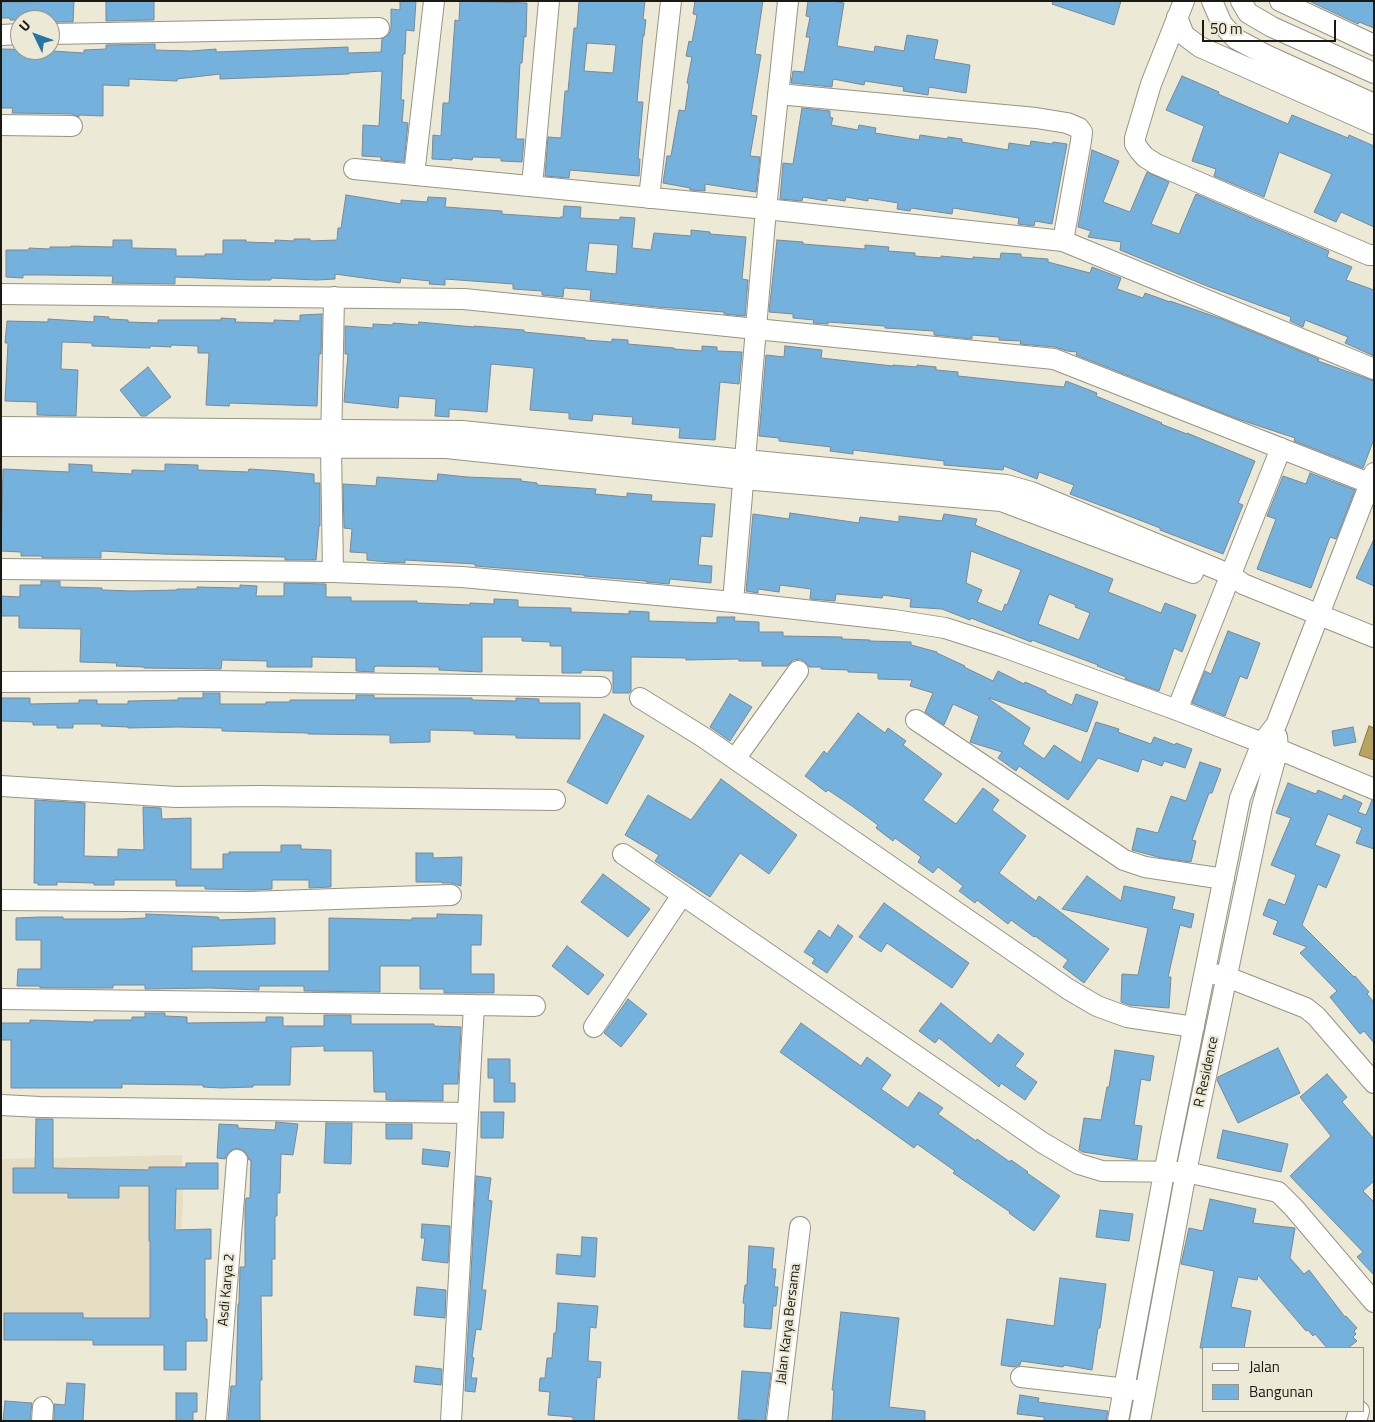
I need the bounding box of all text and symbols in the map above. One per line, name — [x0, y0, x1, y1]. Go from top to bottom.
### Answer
north arrow — [10, 10, 60, 60]
scale bar — [1205, 10, 1339, 42]
text: U — [13, 15, 35, 36]
text: 50 m — [1210, 17, 1243, 40]
street label: R Residence — [1191, 1035, 1223, 1109]
street label: Asdi Karya 2 — [215, 1253, 239, 1327]
street label: Jalan Karya Bersama — [773, 1263, 805, 1385]
legend — [1202, 1347, 1365, 1412]
text: Jalan — [1249, 1355, 1280, 1378]
text: Bangunan — [1249, 1380, 1313, 1403]

